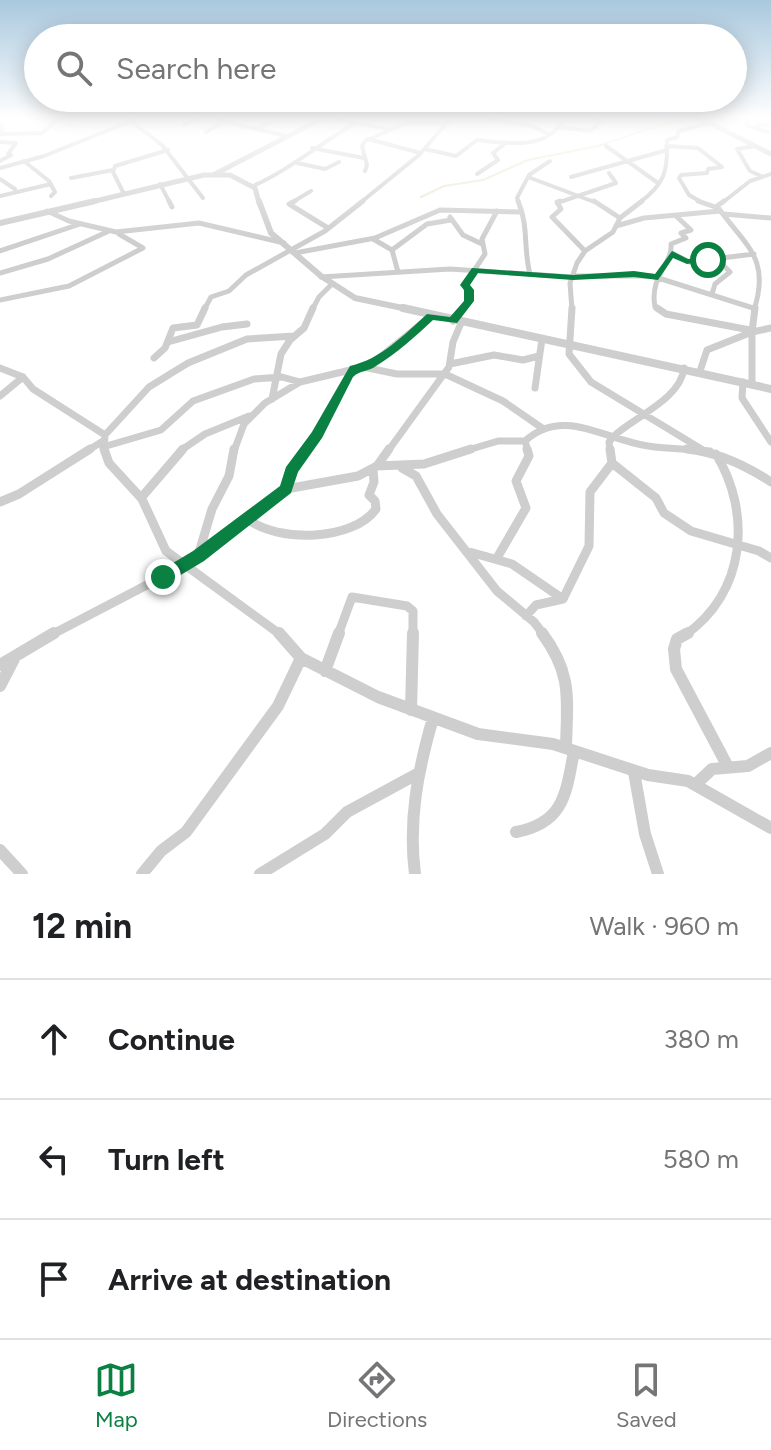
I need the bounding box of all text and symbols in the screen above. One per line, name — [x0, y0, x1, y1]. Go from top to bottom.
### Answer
search box — [24, 24, 747, 112]
icon: search — [52, 46, 96, 90]
text: Search here — [116, 50, 276, 87]
route start — [690, 242, 726, 278]
route end — [145, 559, 181, 595]
text: 12 min — [32, 906, 132, 947]
text: Walk · 960 m — [589, 910, 739, 942]
icon: ahead — [32, 1017, 76, 1061]
text: Continue — [108, 1021, 235, 1058]
text: 380 m — [664, 1023, 739, 1055]
icon: left — [32, 1137, 76, 1181]
text: Turn left — [108, 1141, 225, 1178]
text: 580 m — [663, 1143, 739, 1175]
icon: arrive — [32, 1257, 76, 1301]
text: Arrive at destination — [108, 1261, 391, 1298]
tab: Map — [94, 1358, 138, 1433]
tab: Directions — [327, 1358, 427, 1433]
tab: Saved — [616, 1358, 677, 1433]

